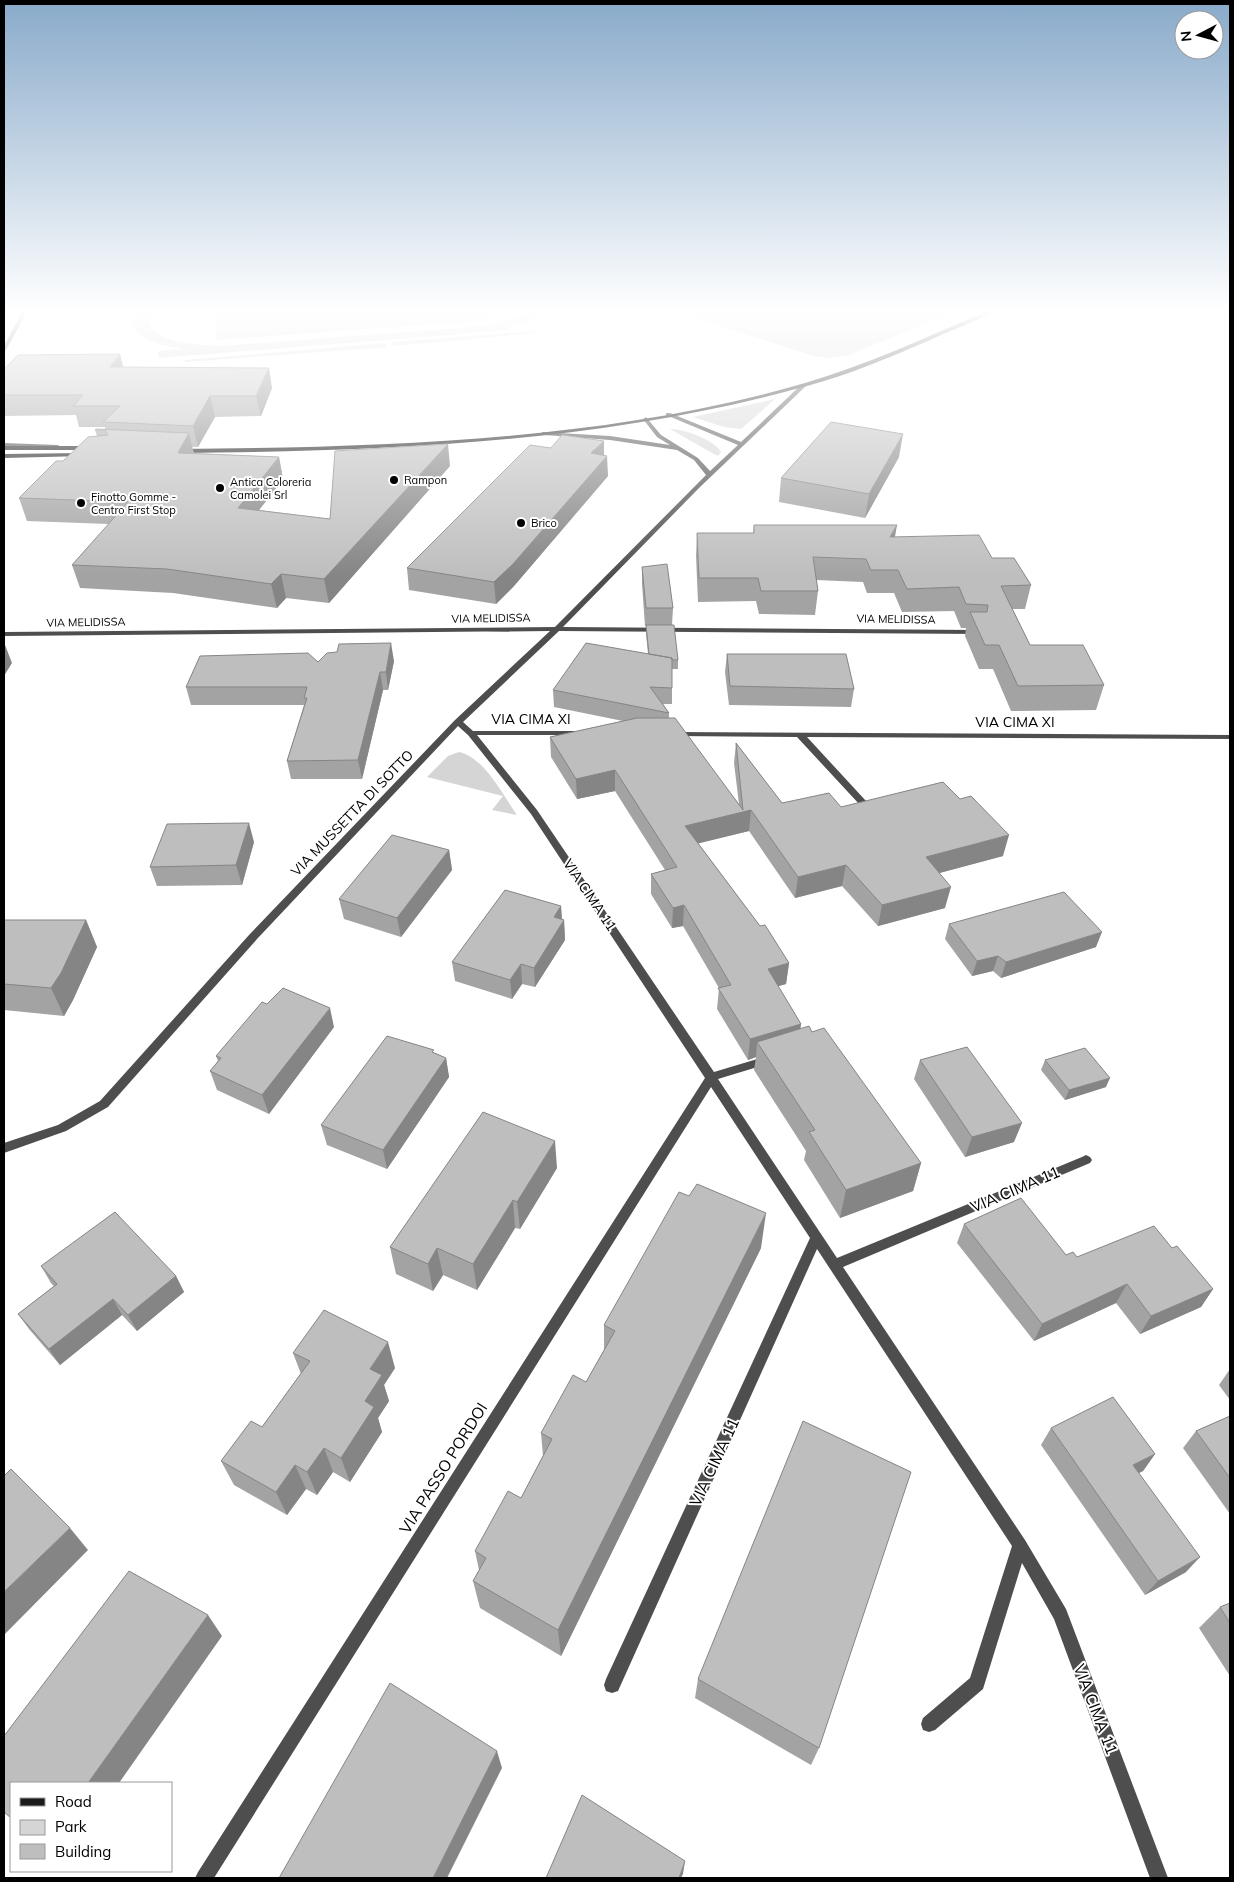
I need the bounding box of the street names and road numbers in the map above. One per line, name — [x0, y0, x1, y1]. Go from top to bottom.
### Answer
street label: VIA MELIDISSA — [451, 610, 531, 626]
street label: VIA MELIDISSA — [856, 611, 936, 627]
street label: VIA MELIDISSA — [46, 614, 126, 630]
street label: VIA CIMA XI — [491, 710, 571, 728]
street label: VIA CIMA XI — [975, 713, 1055, 731]
street label: VIA MUSSETTA DI SOTTO — [287, 746, 417, 880]
street label: VIA CIMA 11 — [559, 855, 621, 935]
street label: VIA CIMA 11 — [967, 1161, 1063, 1217]
street label: VIA PASSO PORDOI — [395, 1399, 491, 1537]
street label: VIA CIMA 11 — [685, 1415, 743, 1509]
street label: VIA CIMA 11 — [1070, 1661, 1122, 1757]

